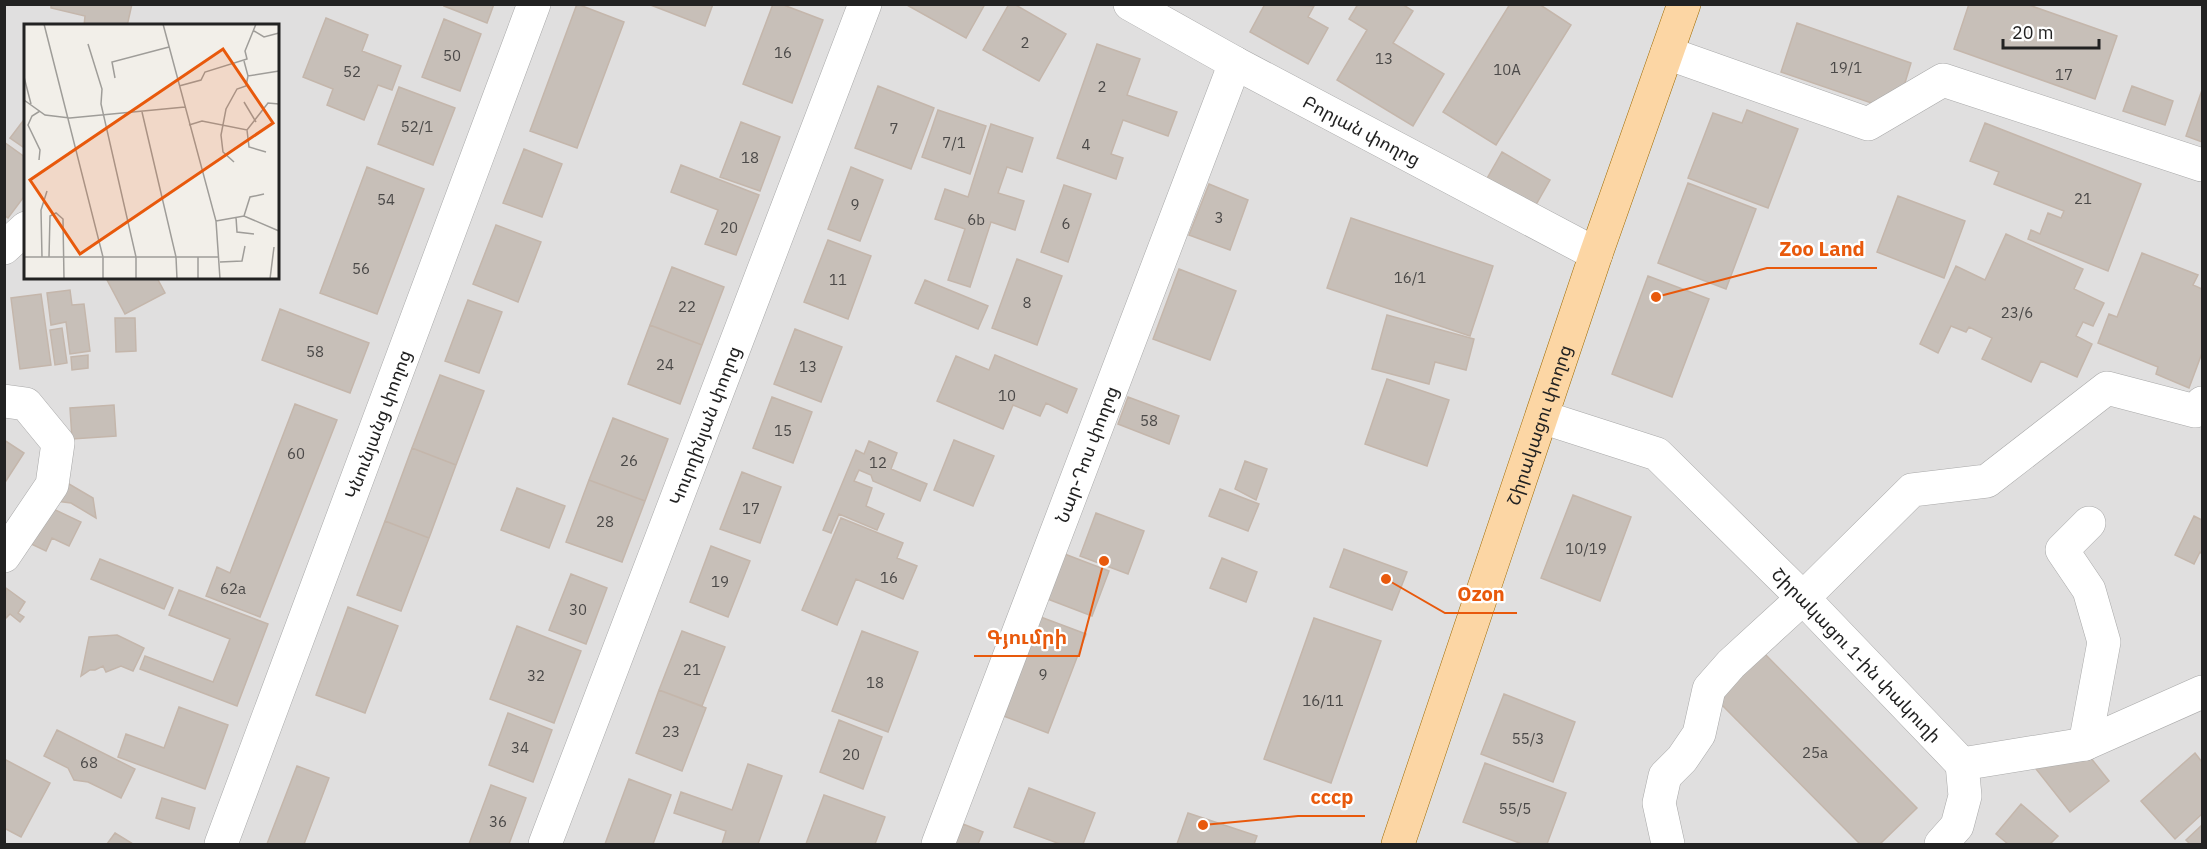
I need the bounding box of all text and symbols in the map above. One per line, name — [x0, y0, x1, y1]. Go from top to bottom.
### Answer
scale bar — [2003, 12, 2099, 50]
text: 20 m — [2012, 21, 2054, 44]
inset map — [24, 24, 279, 279]
house number: 2 — [1020, 33, 1030, 52]
house number: 16 — [774, 43, 792, 62]
house number: 50 — [443, 46, 461, 65]
house number: 13 — [1375, 49, 1393, 68]
house number: 19/1 — [1830, 58, 1862, 77]
house number: 10A — [1493, 60, 1521, 79]
house number: 52 — [343, 62, 361, 81]
house number: 17 — [2055, 65, 2073, 84]
house number: 2 — [1097, 77, 1107, 96]
street label: Բորյան փողոց — [1299, 90, 1425, 171]
house number: 52/1 — [401, 117, 433, 136]
house number: 7 — [889, 119, 899, 138]
house number: 7/1 — [942, 133, 966, 152]
house number: 4 — [1081, 135, 1091, 154]
house number: 18 — [741, 148, 759, 167]
house number: 21 — [2074, 189, 2092, 208]
house number: 54 — [377, 190, 395, 209]
house number: 9 — [850, 195, 860, 214]
house number: 3 — [1214, 208, 1224, 227]
house number: 6b — [967, 210, 985, 229]
house number: 6 — [1061, 214, 1071, 233]
house number: 20 — [720, 218, 738, 237]
callout: Zoo Land — [1767, 230, 1877, 268]
text: Zoo Land — [1779, 235, 1865, 262]
house number: 56 — [352, 259, 370, 278]
house number: 16/1 — [1394, 268, 1426, 287]
house number: 11 — [829, 270, 847, 289]
house number: 8 — [1022, 293, 1032, 312]
house number: 22 — [678, 297, 696, 316]
house number: 23/6 — [2001, 303, 2033, 322]
house number: 58 — [306, 342, 324, 361]
street label: Շիրակացու փողոց — [1501, 342, 1576, 508]
street label: Կուրղինյան փողոց — [664, 343, 745, 508]
street label: Կնունյանց փողոց — [339, 347, 416, 502]
house number: 24 — [656, 355, 674, 374]
house number: 13 — [799, 357, 817, 376]
street label: Նար-Դոս փողոց — [1050, 383, 1123, 526]
house number: 10 — [998, 386, 1016, 405]
house number: 58 — [1140, 411, 1158, 430]
house number: 15 — [774, 421, 792, 440]
house number: 60 — [287, 444, 305, 463]
house number: 26 — [620, 451, 638, 470]
house number: 12 — [869, 453, 887, 472]
house number: 17 — [742, 499, 760, 518]
house number: 28 — [596, 512, 614, 531]
house number: 10/19 — [1565, 539, 1607, 558]
street label: Շիրակացու 1-ին փակուղի — [1767, 562, 1947, 747]
house number: 16 — [880, 568, 898, 587]
house number: 19 — [711, 572, 729, 591]
callout: Ozon — [1445, 575, 1517, 613]
house number: 62a — [220, 579, 246, 598]
text: Ozon — [1457, 580, 1505, 607]
house number: 30 — [569, 600, 587, 619]
callout: Գյումրի — [974, 618, 1079, 656]
text: Գյումրի — [987, 623, 1067, 650]
house number: 21 — [683, 660, 701, 679]
house number: 9 — [1038, 665, 1048, 684]
house number: 32 — [527, 666, 545, 685]
house number: 18 — [866, 673, 884, 692]
house number: 16/11 — [1302, 691, 1344, 710]
house number: 23 — [662, 722, 680, 741]
house number: 55/3 — [1512, 729, 1544, 748]
house number: 34 — [511, 738, 529, 757]
house number: 25a — [1802, 743, 1828, 762]
house number: 20 — [842, 745, 860, 764]
house number: 68 — [80, 753, 98, 772]
callout: ссср — [1298, 778, 1365, 816]
text: ссср — [1311, 783, 1353, 810]
house number: 55/5 — [1499, 799, 1531, 818]
house number: 36 — [489, 812, 507, 831]

